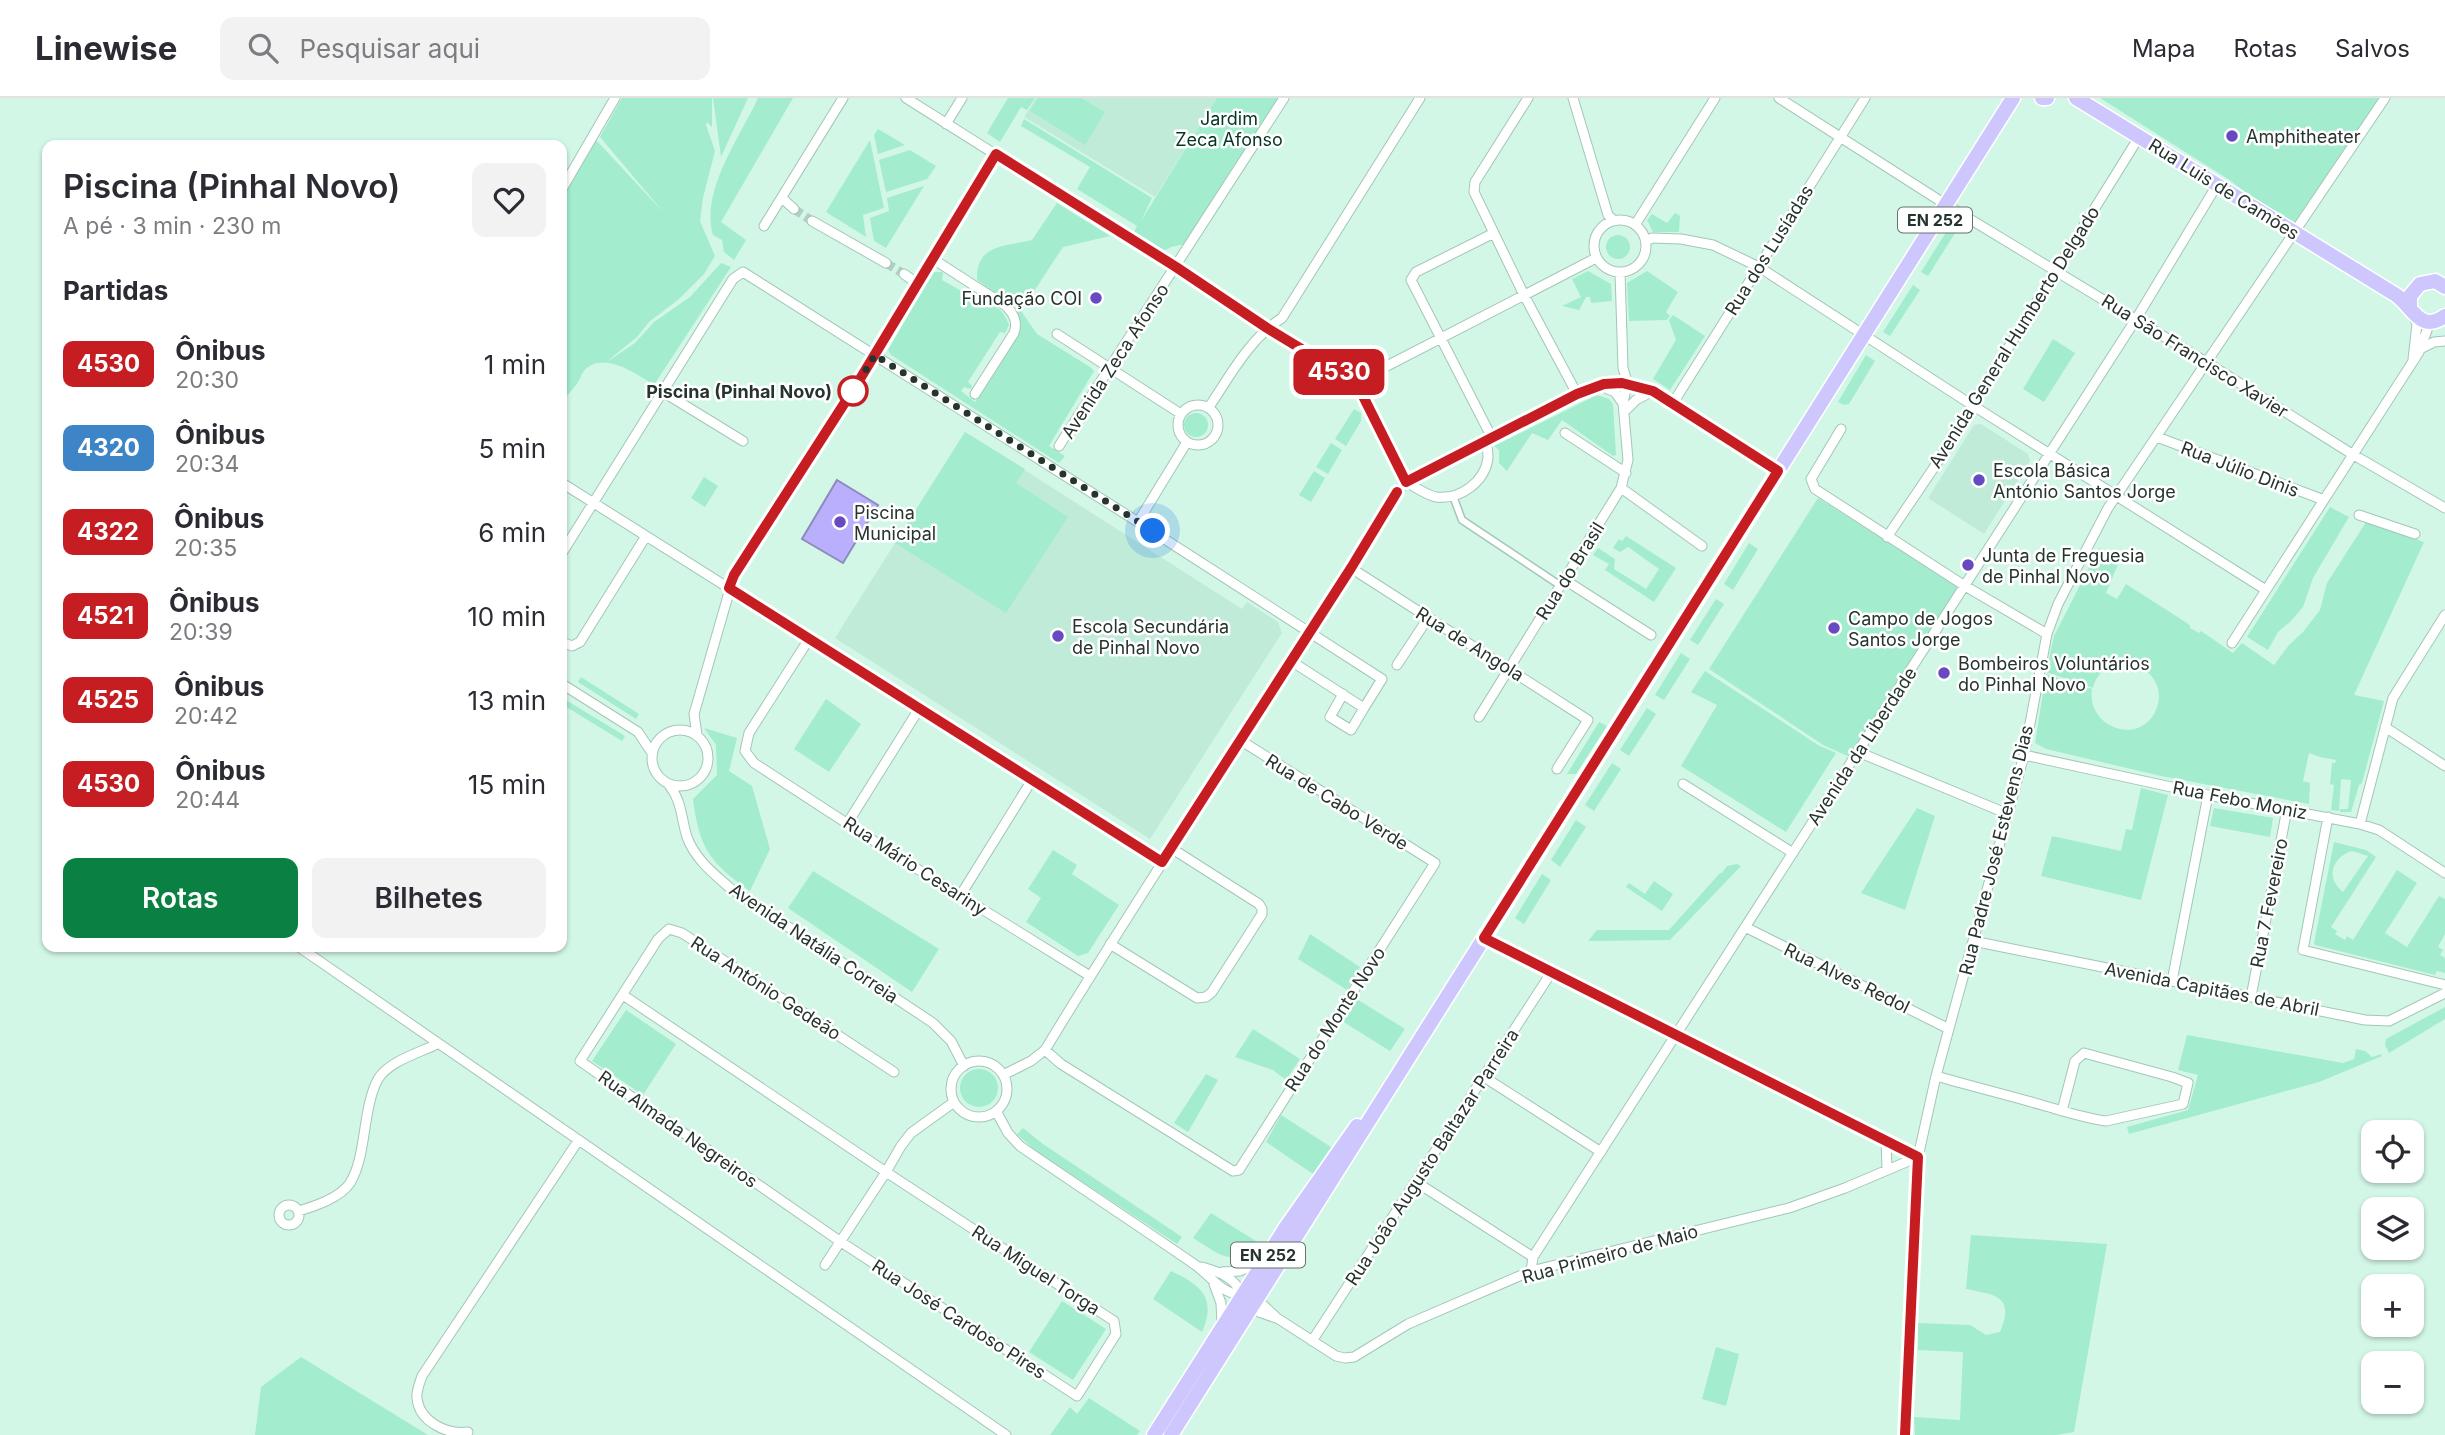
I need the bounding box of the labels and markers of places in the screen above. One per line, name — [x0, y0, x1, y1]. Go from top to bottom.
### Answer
place label: Amphitheater — [2246, 126, 2361, 147]
marker: Amphitheater — [2224, 128, 2240, 144]
place label: Fundação COI — [961, 288, 1082, 309]
marker: Fundação COI — [1088, 290, 1104, 306]
marker: Piscina (Pinhal Novo) — [838, 376, 868, 406]
place label: Piscina (Pinhal Novo) — [646, 381, 832, 402]
place label: Escola Básica António Santos Jorge — [1993, 460, 2176, 502]
marker: Escola Básica António Santos Jorge — [1971, 472, 1987, 488]
place label: Piscina Municipal — [854, 502, 936, 544]
marker: Piscina Municipal — [832, 514, 848, 530]
place label: Junta de Freguesia de Pinhal Novo — [1982, 545, 2145, 587]
marker: Junta de Freguesia de Pinhal Novo — [1960, 557, 1976, 573]
place label: Campo de Jogos Santos Jorge — [1848, 608, 1993, 650]
place label: Escola Secundária de Pinhal Novo — [1072, 616, 1229, 658]
marker: Campo de Jogos Santos Jorge — [1826, 620, 1842, 636]
marker: Escola Secundária de Pinhal Novo — [1050, 628, 1066, 644]
place label: Bombeiros Voluntários do Pinhal Novo — [1958, 653, 2150, 695]
marker: Bombeiros Voluntários do Pinhal Novo — [1936, 665, 1952, 681]

